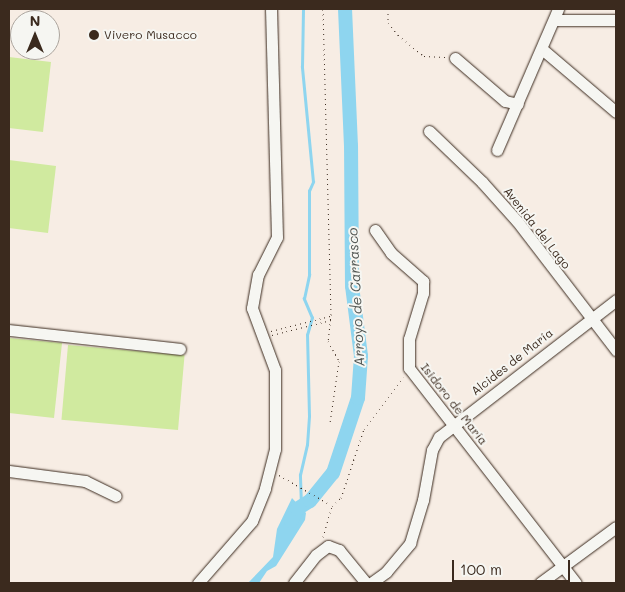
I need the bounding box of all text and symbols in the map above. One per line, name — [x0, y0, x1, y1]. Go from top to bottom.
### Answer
north arrow — [10, 10, 60, 60]
text: N — [30, 11, 40, 30]
place label: Vivero Musacco — [104, 28, 197, 42]
marker: Vivero Musacco — [88, 29, 100, 41]
street label: Avenida del Lago — [501, 184, 573, 272]
water label: Arroyo de Carrasco — [344, 227, 368, 367]
street label: Alcides de María — [468, 326, 556, 398]
street label: Isidoro de María — [418, 360, 490, 448]
scale bar — [455, 550, 572, 582]
text: 100 m — [460, 559, 502, 579]

